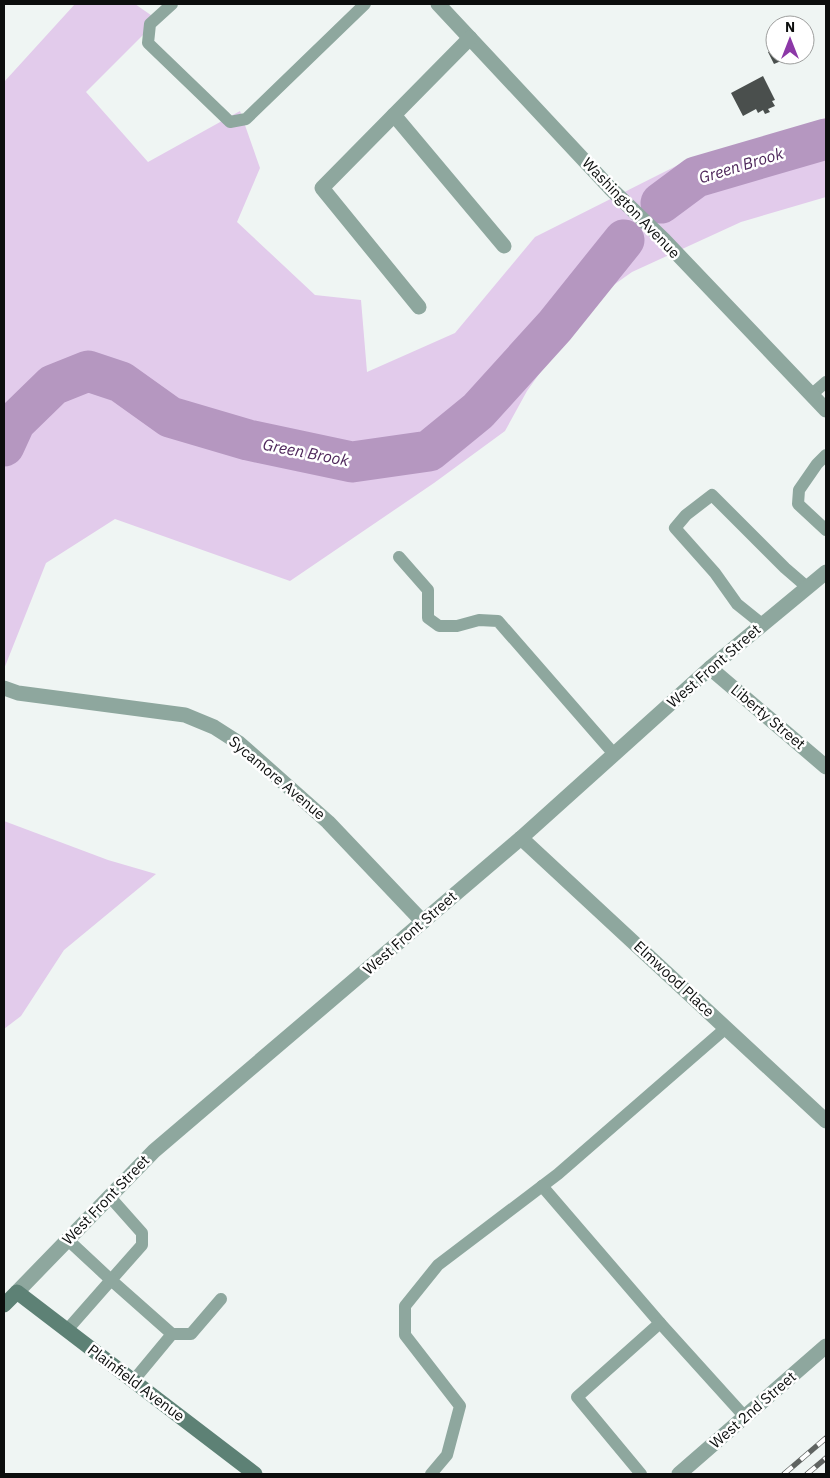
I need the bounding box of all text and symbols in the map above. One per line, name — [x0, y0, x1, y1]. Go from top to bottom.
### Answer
north arrow — [765, 15, 815, 65]
text: N — [785, 18, 795, 36]
water label: Green Brook — [696, 142, 786, 187]
street label: Washington Avenue — [578, 153, 684, 262]
water label: Green Brook — [261, 434, 351, 470]
street label: West Front Street — [663, 620, 764, 711]
street label: Liberty Street — [727, 680, 809, 753]
street label: Sycamore Avenue — [225, 732, 330, 824]
street label: West Front Street — [359, 887, 460, 978]
street label: Elmwood Place — [630, 936, 719, 1021]
street label: West Front Street — [58, 1151, 153, 1249]
street label: Plainfield Avenue — [84, 1340, 189, 1425]
street label: West 2nd Street — [706, 1367, 800, 1452]

